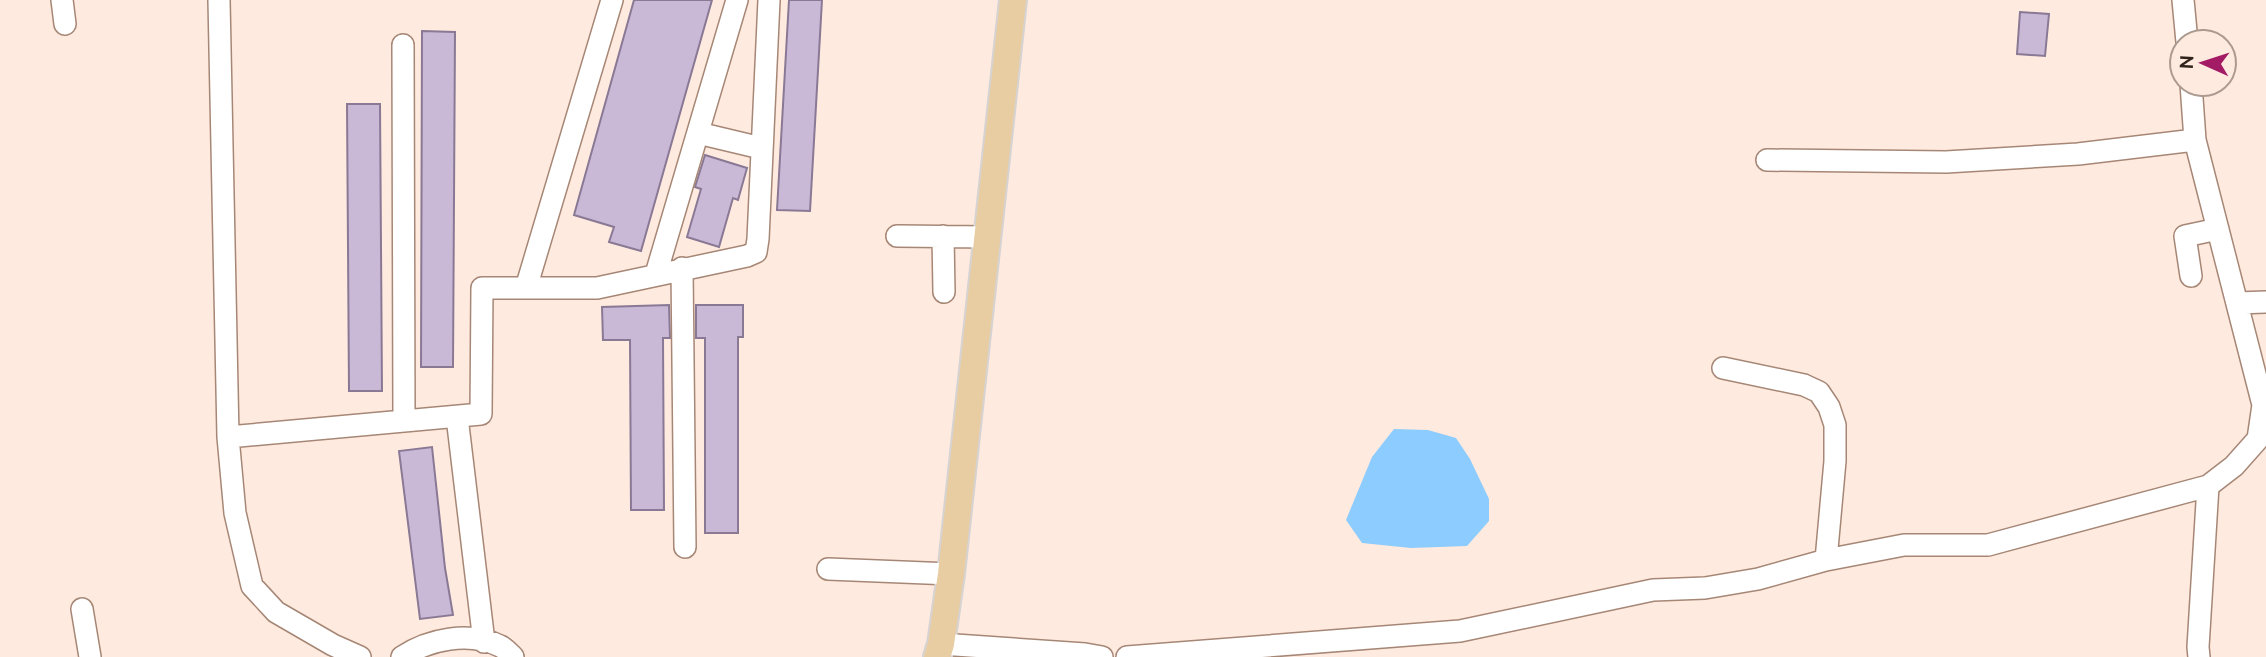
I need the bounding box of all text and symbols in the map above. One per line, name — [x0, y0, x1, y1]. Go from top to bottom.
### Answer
north arrow — [2168, 28, 2238, 98]
text: N — [2175, 54, 2197, 70]

